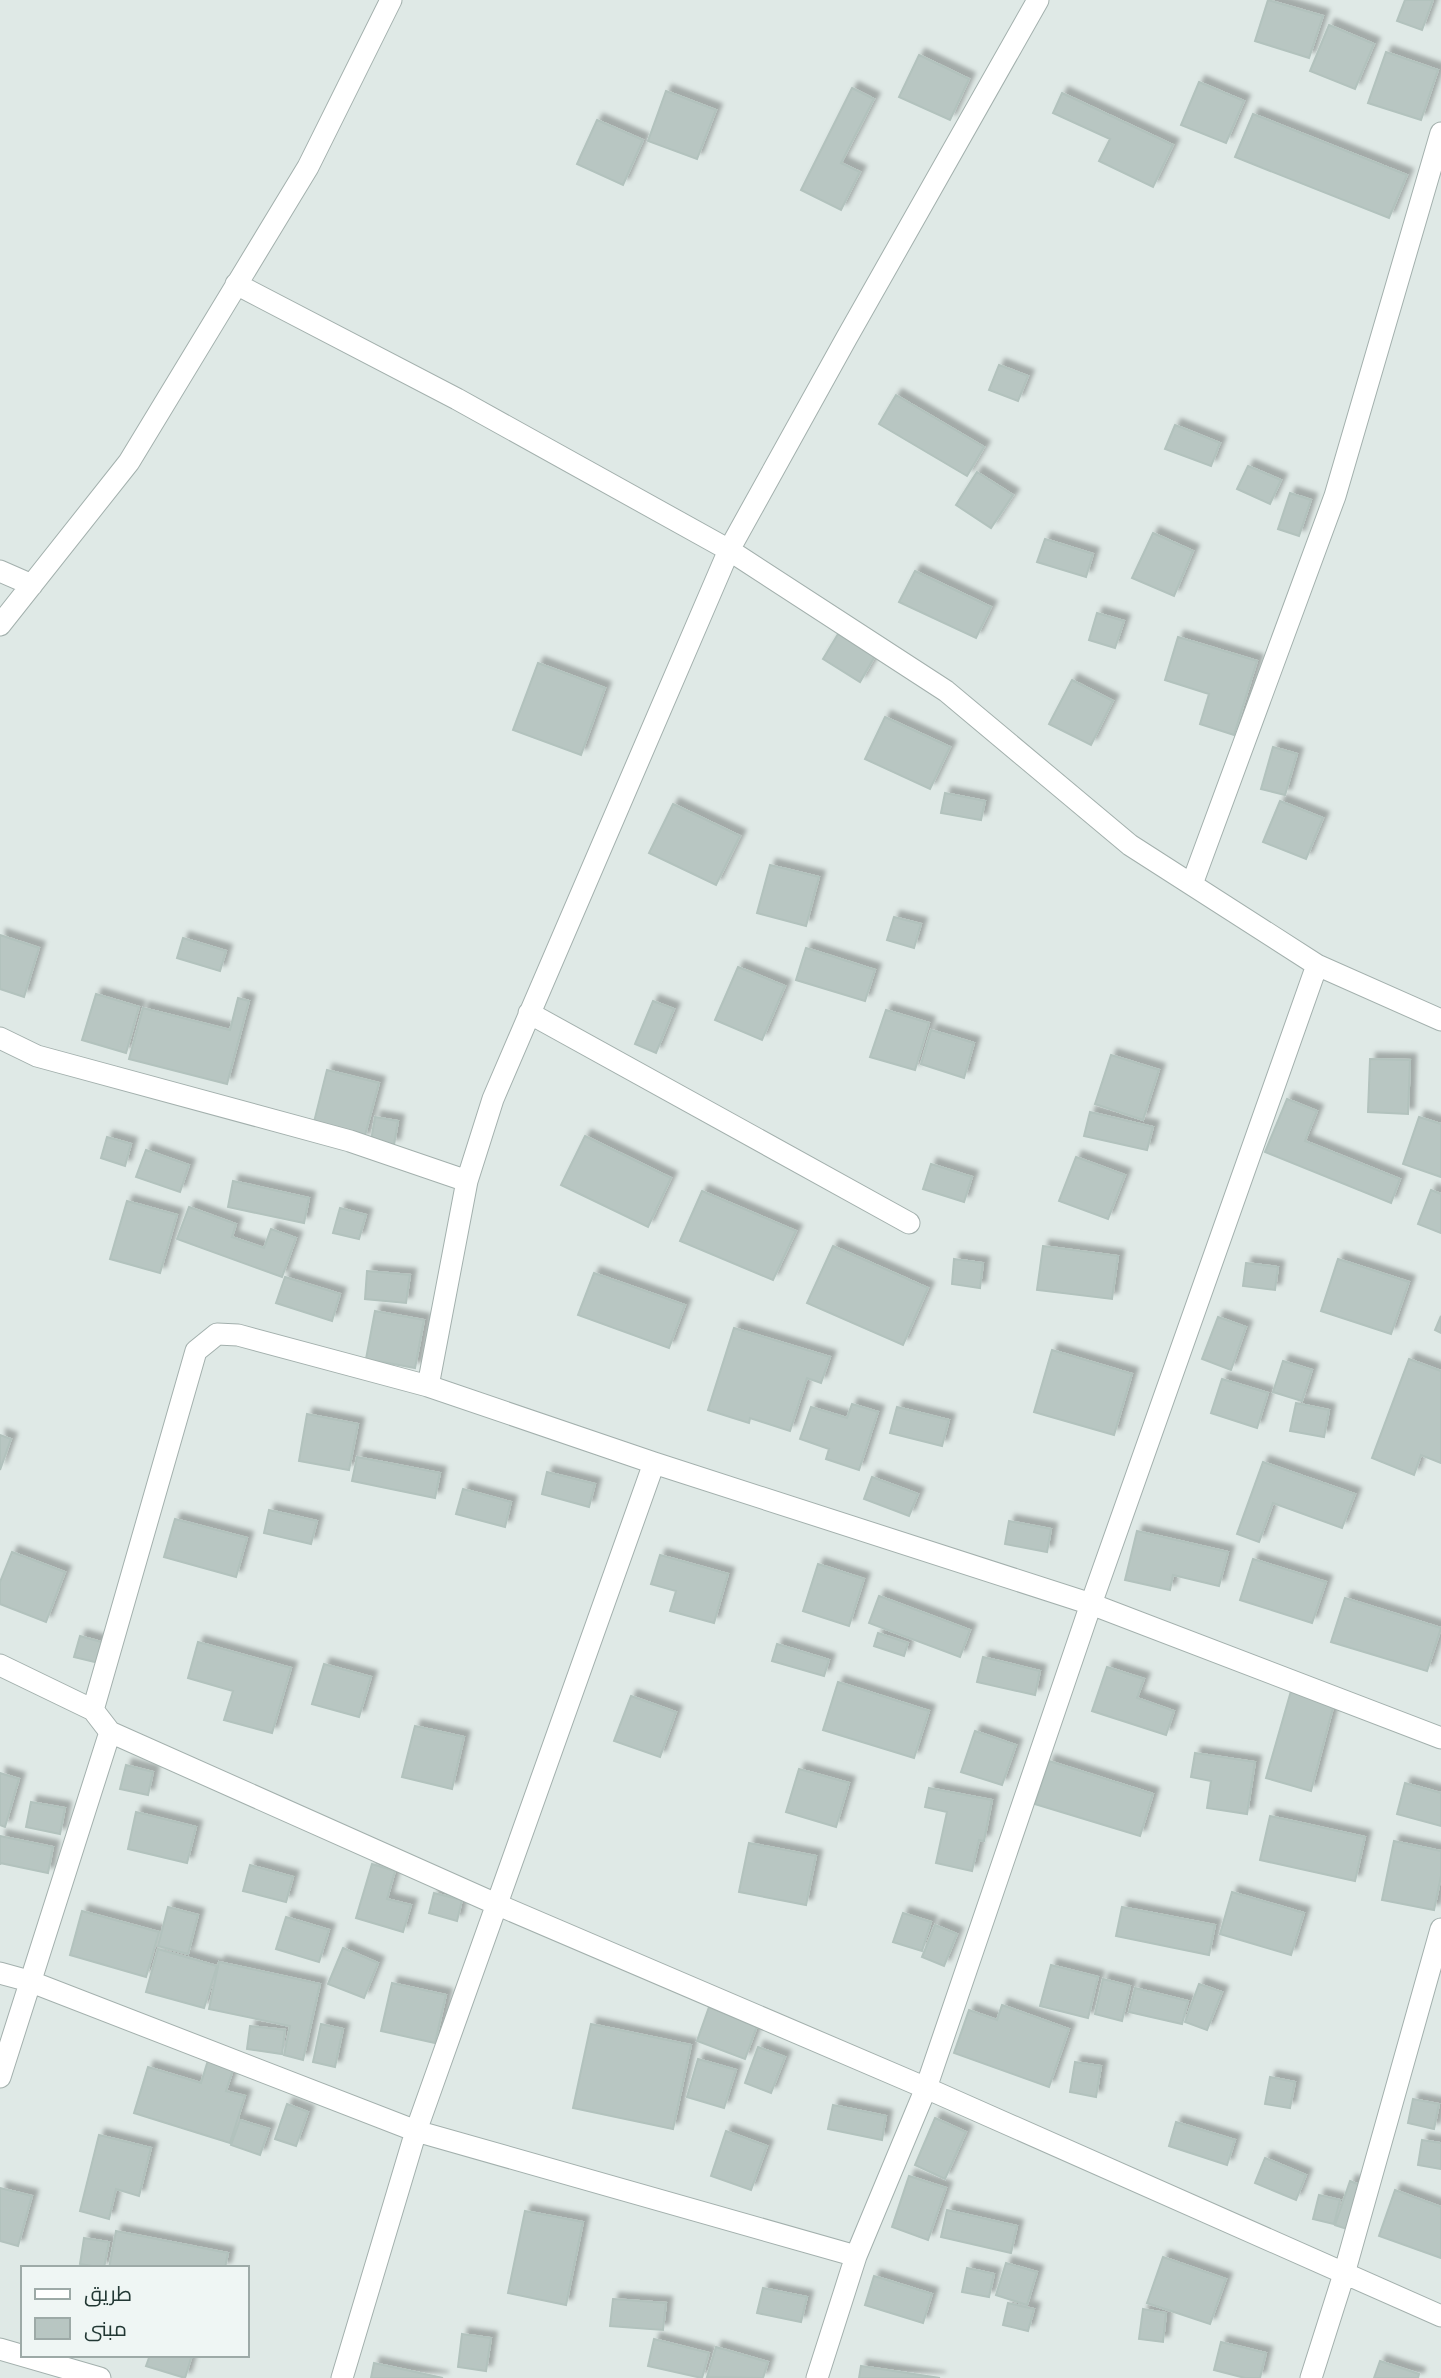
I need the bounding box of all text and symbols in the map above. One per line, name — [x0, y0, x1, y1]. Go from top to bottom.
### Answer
legend — [21, 2266, 248, 2357]
text: طريق — [84, 2279, 132, 2308]
text: مبنى — [84, 2314, 127, 2343]

